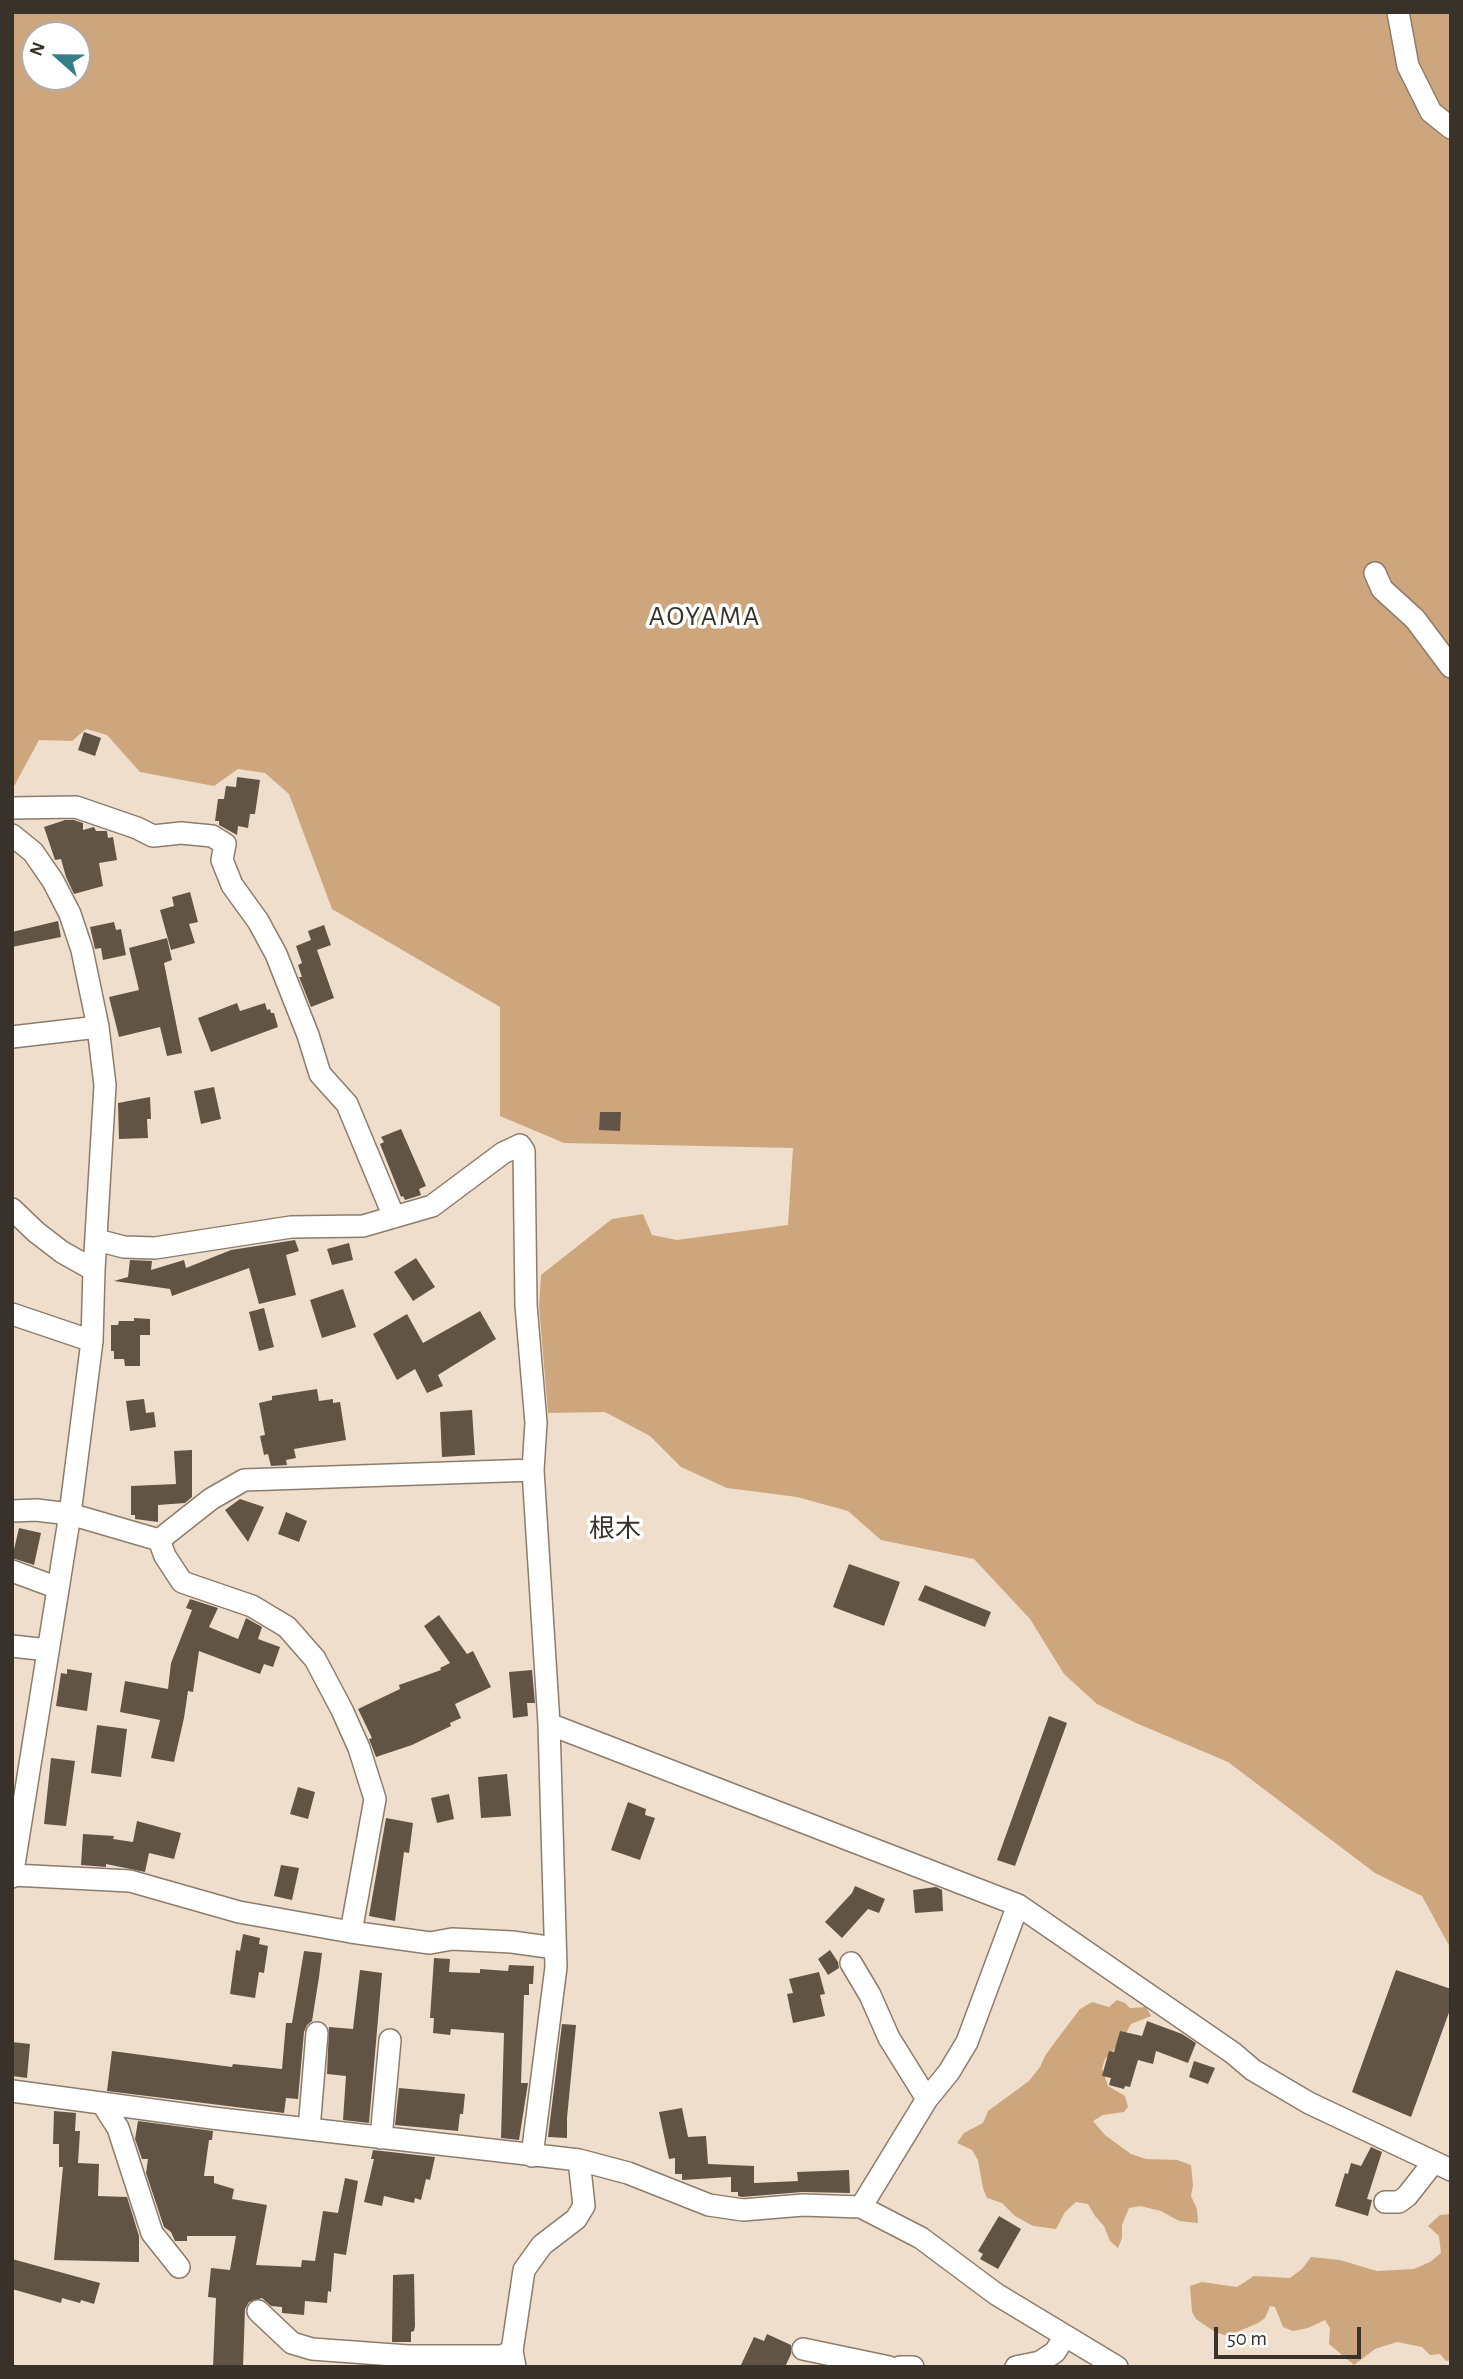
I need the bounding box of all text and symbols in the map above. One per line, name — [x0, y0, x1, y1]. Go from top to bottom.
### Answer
north arrow — [21, 21, 91, 91]
text: N — [27, 39, 49, 59]
district label: AOYAMA — [649, 600, 761, 634]
district label: 根木 — [589, 1513, 641, 1545]
scale bar — [1218, 2312, 1365, 2356]
text: 50 m — [1227, 2328, 1267, 2349]

